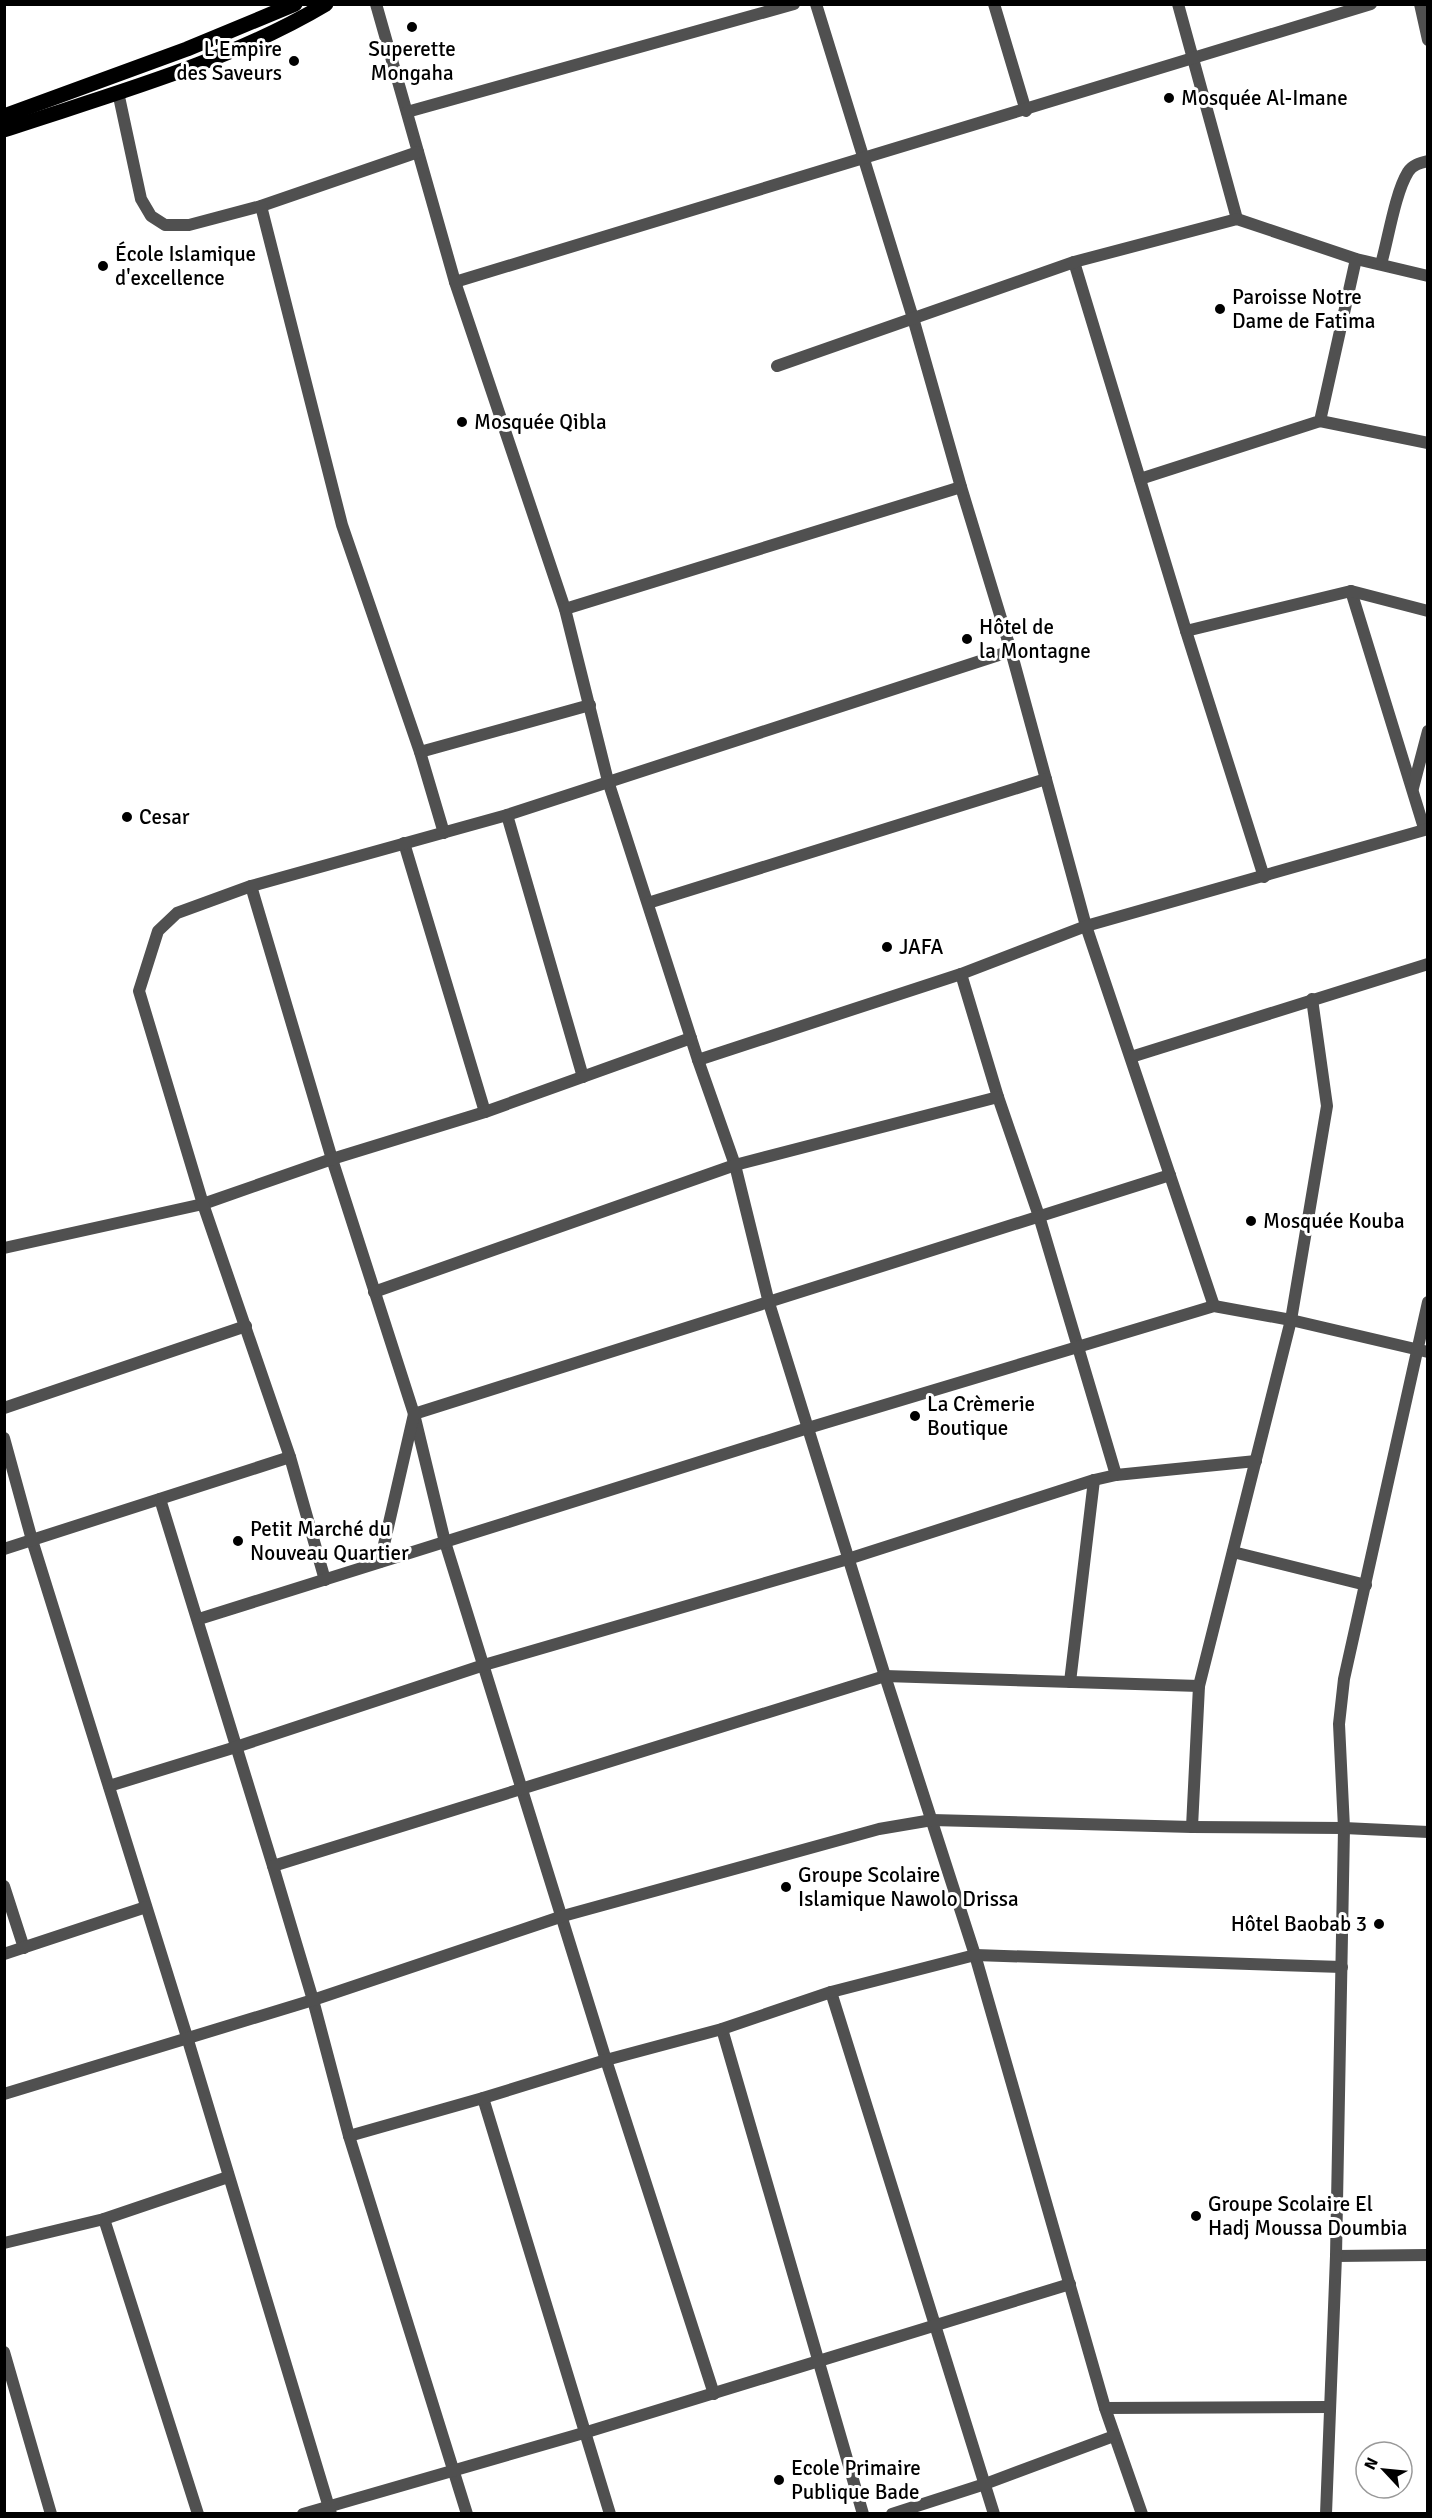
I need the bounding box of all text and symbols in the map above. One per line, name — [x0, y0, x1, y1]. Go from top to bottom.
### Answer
marker: Superette Mongaha — [405, 20, 419, 34]
place label: L'Empire des Saveurs — [176, 36, 282, 86]
place label: Superette Mongaha — [368, 36, 456, 86]
marker: L'Empire des Saveurs — [287, 54, 301, 68]
place label: Mosquée Al-Imane — [1181, 85, 1348, 111]
marker: Mosquée Al-Imane — [1162, 91, 1176, 105]
place label: École Islamique d'excellence — [115, 241, 256, 291]
marker: École Islamique d'excellence — [96, 259, 110, 273]
place label: Paroisse Notre Dame de Fatima — [1232, 284, 1375, 334]
marker: Paroisse Notre Dame de Fatima — [1213, 302, 1227, 316]
place label: Mosquée Qibla — [474, 409, 607, 435]
marker: Mosquée Qibla — [455, 415, 469, 429]
place label: Hôtel de la Montagne — [979, 614, 1091, 664]
marker: Hôtel de la Montagne — [960, 632, 974, 646]
place label: Cesar — [139, 804, 190, 830]
marker: Cesar — [120, 810, 134, 824]
place label: JAFA — [899, 934, 944, 960]
marker: JAFA — [880, 940, 894, 954]
place label: Mosquée Kouba — [1263, 1208, 1405, 1234]
marker: Mosquée Kouba — [1244, 1214, 1258, 1228]
place label: La Crèmerie Boutique — [927, 1391, 1035, 1441]
marker: La Crèmerie Boutique — [908, 1409, 922, 1423]
place label: Petit Marché du Nouveau Quartier — [250, 1516, 409, 1566]
marker: Petit Marché du Nouveau Quartier — [231, 1534, 245, 1548]
place label: Groupe Scolaire Islamique Nawolo Drissa — [798, 1862, 1019, 1912]
marker: Groupe Scolaire Islamique Nawolo Drissa — [779, 1880, 793, 1894]
place label: Hôtel Baobab 3 — [1231, 1911, 1367, 1937]
marker: Hôtel Baobab 3 — [1372, 1917, 1386, 1931]
place label: Groupe Scolaire El Hadj Moussa Doumbia — [1208, 2191, 1407, 2241]
marker: Groupe Scolaire El Hadj Moussa Doumbia — [1189, 2209, 1203, 2223]
north arrow — [1354, 2440, 1414, 2500]
text: N — [1360, 2454, 1383, 2473]
place label: Ecole Primaire Publique Bade — [791, 2455, 921, 2505]
marker: Ecole Primaire Publique Bade — [772, 2473, 786, 2487]

